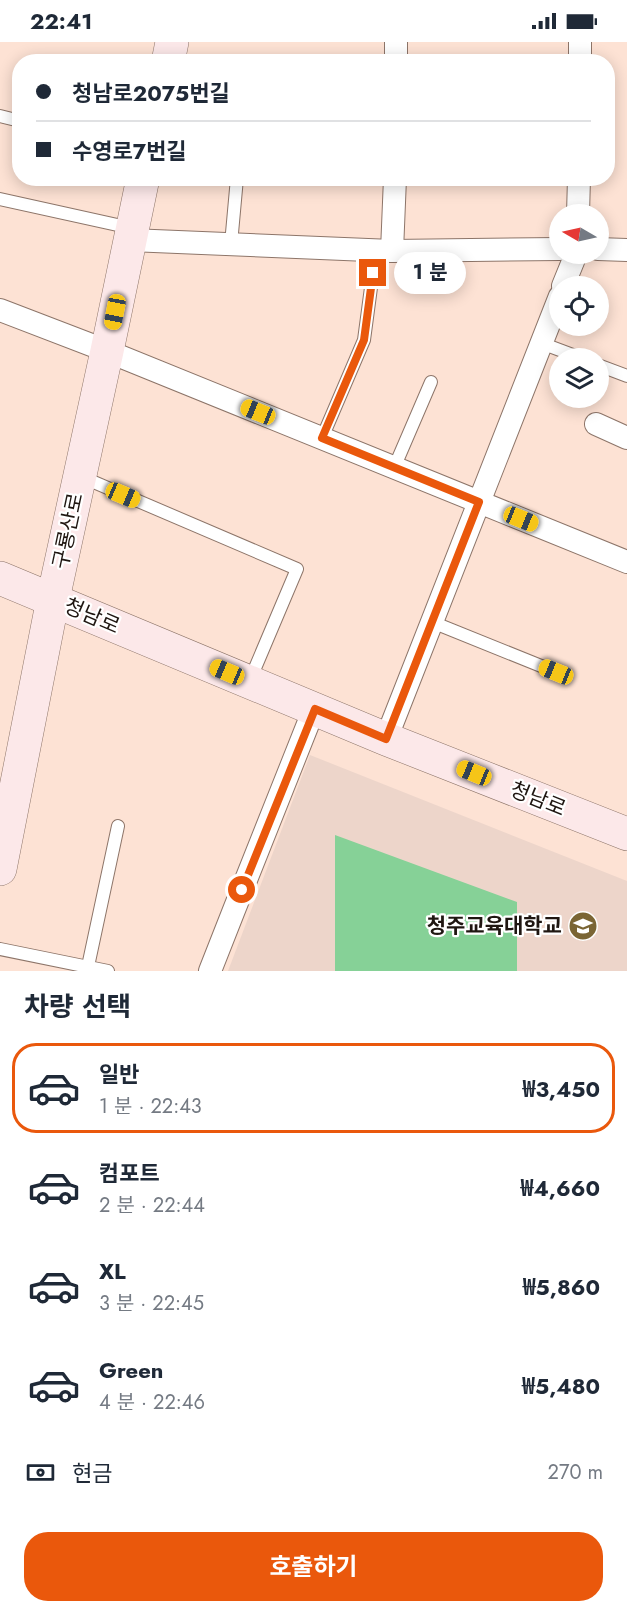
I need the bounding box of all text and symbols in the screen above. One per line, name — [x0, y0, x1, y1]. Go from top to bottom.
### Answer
text: 22:41 — [30, 5, 93, 37]
text: 청남로2075번길 — [72, 77, 230, 109]
text: 수영로7번길 — [72, 135, 186, 167]
north arrow — [549, 204, 609, 264]
map controls — [549, 204, 609, 408]
callout: 1 분 — [394, 252, 466, 294]
text: 1 분 — [413, 258, 447, 287]
route end — [359, 259, 386, 286]
button: locate — [549, 276, 609, 336]
car — [103, 293, 127, 331]
button: layers — [549, 348, 609, 408]
car — [238, 397, 278, 427]
car — [103, 480, 143, 510]
street label: 구룡산로 — [45, 490, 91, 572]
car — [501, 504, 541, 534]
street label: 청남로 — [59, 591, 125, 641]
car — [207, 657, 247, 687]
car — [536, 657, 576, 687]
car — [454, 758, 494, 788]
street label: 청남로 — [506, 774, 570, 824]
route start — [228, 876, 255, 903]
school or university icon: 청주교육대학교 — [567, 910, 599, 942]
place label: 청주교육대학교 — [427, 911, 562, 941]
text: 차량 선택 — [24, 987, 131, 1026]
text: 일반 — [99, 1058, 139, 1090]
icon: car — [27, 1061, 81, 1115]
text: ₩3,450 — [522, 1073, 600, 1105]
text: 1 분 · 22:43 — [99, 1092, 202, 1121]
text: 컴포트 — [99, 1157, 160, 1189]
icon: car — [27, 1160, 81, 1214]
text: ₩4,660 — [521, 1172, 600, 1204]
text: 2 분 · 22:44 — [99, 1191, 205, 1220]
text: XL — [99, 1255, 126, 1287]
icon: car — [27, 1259, 81, 1313]
text: ₩5,860 — [523, 1271, 600, 1303]
text: 3 분 · 22:45 — [99, 1289, 204, 1318]
text: Green — [99, 1354, 163, 1386]
icon: car — [27, 1358, 81, 1412]
text: ₩5,480 — [522, 1370, 600, 1402]
text: 4 분 · 22:46 — [99, 1388, 205, 1417]
icon: cash — [24, 1456, 57, 1489]
text: 현금 — [72, 1457, 112, 1489]
text: 270 m — [548, 1458, 603, 1487]
button: 호출하기 — [24, 1532, 603, 1601]

